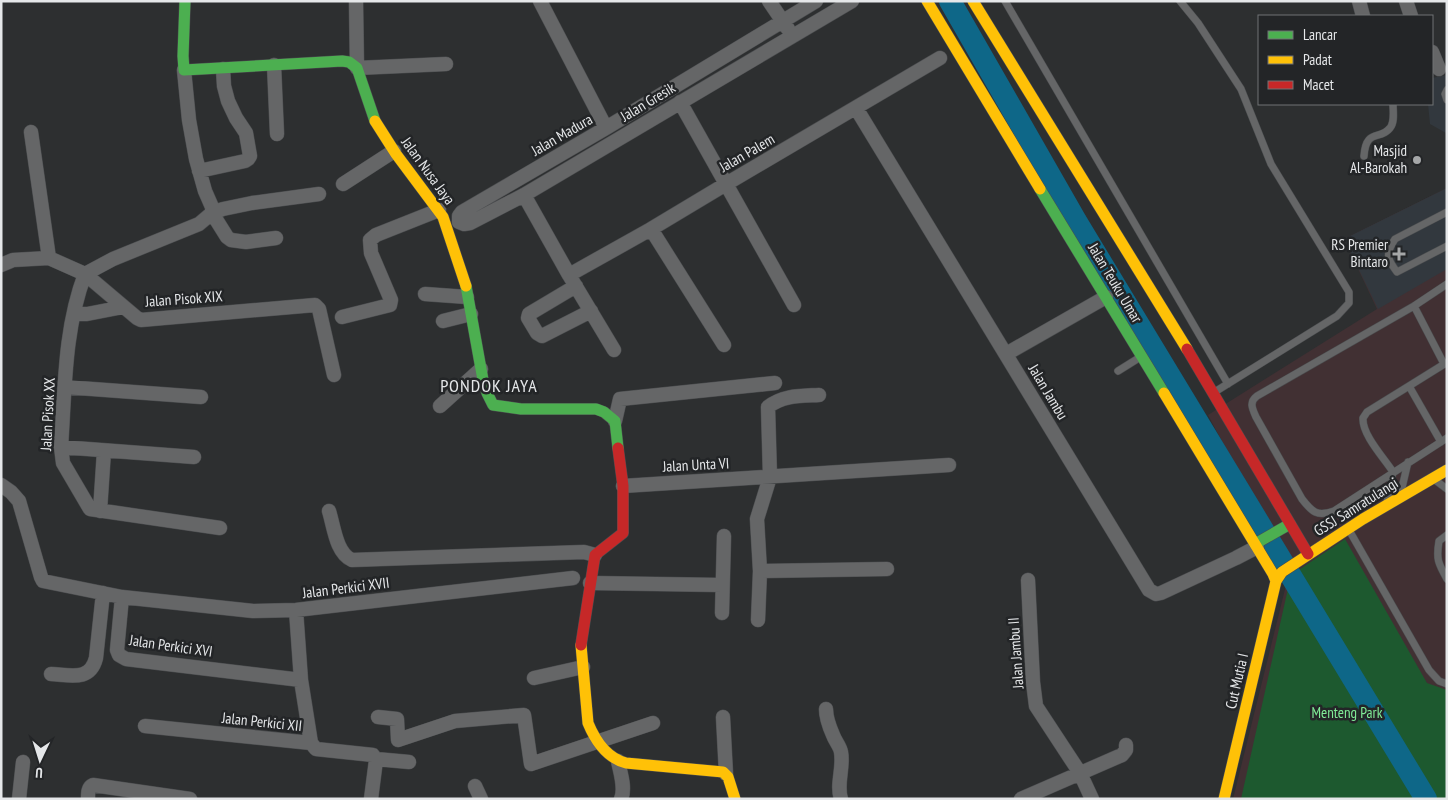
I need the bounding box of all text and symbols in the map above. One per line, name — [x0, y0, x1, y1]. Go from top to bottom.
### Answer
legend — [1258, 15, 1433, 105]
text: Lancar — [1303, 25, 1338, 44]
text: Padat — [1303, 50, 1332, 69]
text: Macet — [1303, 75, 1334, 94]
street label: Jalan Gresik — [616, 78, 679, 126]
street label: Jalan Madura — [527, 109, 596, 160]
street label: Jalan Palem — [715, 129, 778, 176]
street label: Jalan Nusa Jaya — [397, 132, 459, 208]
place label: Masjid Al-Barokah — [1350, 141, 1407, 177]
marker: Masjid Al-Barokah — [1411, 154, 1423, 166]
place label: RS Premier Bintaro — [1331, 235, 1389, 271]
street label: Jalan Teuku Umar — [1084, 239, 1147, 327]
marker: RS Premier Bintaro — [1392, 247, 1406, 261]
street label: Jalan Pisok XIX — [144, 286, 224, 311]
street label: Jalan Jambu — [1024, 360, 1072, 423]
district label: PONDOK JAYA — [440, 374, 538, 397]
street label: Jalan Pisok XX — [36, 376, 59, 452]
street label: Jalan Unta VI — [661, 453, 730, 476]
street label: GSSJ Samratulangi — [1310, 473, 1401, 540]
street label: Jalan Perkici XVII — [300, 573, 390, 602]
street label: Jalan Jambu II — [1004, 617, 1028, 690]
street label: Jalan Perkici XVI — [127, 630, 214, 661]
street label: Cut Mutia I — [1221, 651, 1252, 711]
park label: Menteng Park — [1311, 703, 1383, 722]
street label: Jalan Perkici XII — [220, 708, 303, 735]
north arrow — [15, 735, 65, 785]
text: U — [35, 764, 43, 782]

